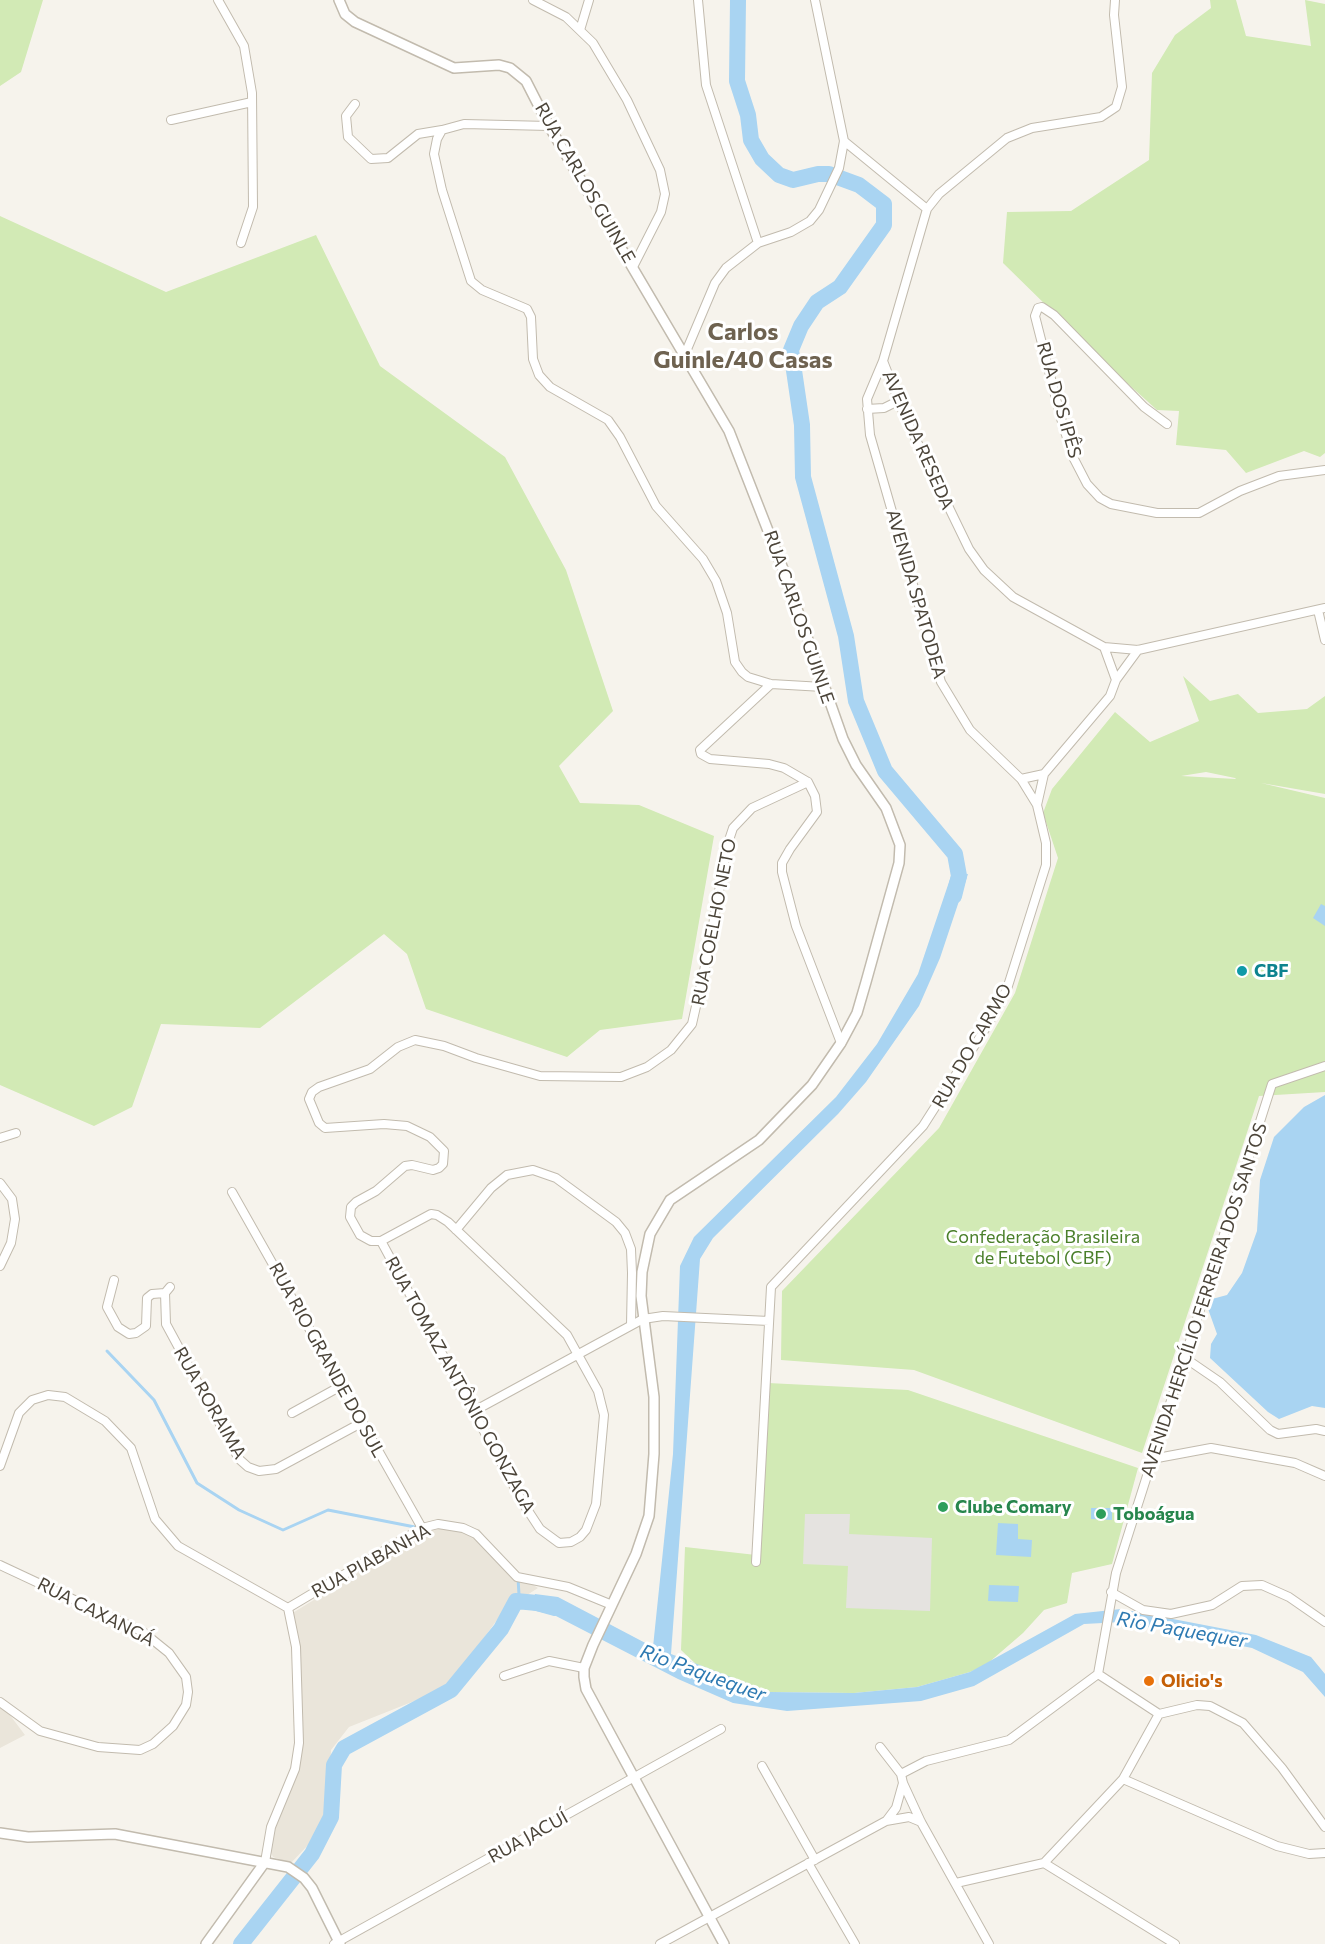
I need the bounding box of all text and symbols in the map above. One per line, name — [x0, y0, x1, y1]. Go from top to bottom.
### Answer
street label: RUA CARLOS GUINLE — [530, 99, 640, 267]
district label: Carlos Guinle/40 Casas — [653, 318, 833, 374]
street label: RUA DOS IPÊS — [1032, 339, 1086, 461]
street label: AVENIDA RESEDA — [878, 367, 958, 513]
street label: AVENIDA SPATODEA — [881, 507, 951, 681]
street label: RUA CARLOS GUINLE — [759, 528, 839, 706]
street label: RUA COELHO NETO — [687, 837, 741, 1007]
place label: CBF — [1254, 960, 1289, 982]
marker: CBF — [1235, 964, 1249, 978]
street label: RUA DO CARMO — [928, 980, 1016, 1112]
street label: AVENIDA HERCÍLIO FERREIRA DOS SANTOS — [1136, 1120, 1272, 1480]
park label: Confederação Brasileira de Futebol (CBF) — [946, 1226, 1140, 1268]
street label: RUA TOMAZ ANTÔNIO GONZAGA — [380, 1253, 540, 1517]
street label: RUA RIO GRANDE DO SUL — [264, 1259, 390, 1461]
street label: RUA RORAIMA — [169, 1343, 251, 1463]
place label: Clube Comary — [955, 1496, 1072, 1518]
marker: Clube Comary — [936, 1500, 950, 1514]
place label: Toboágua — [1113, 1503, 1194, 1525]
marker: Toboágua — [1094, 1507, 1108, 1521]
street label: RUA PIABANHA — [308, 1519, 434, 1603]
street label: RUA CAXANGÁ — [34, 1573, 158, 1651]
water label: Rio Paquequer — [1115, 1607, 1249, 1653]
water label: Rio Paquequer — [637, 1639, 769, 1707]
place label: Olicio's — [1161, 1670, 1223, 1692]
marker: Olicio's — [1142, 1674, 1156, 1688]
street label: RUA JACUÍ — [484, 1806, 572, 1868]

